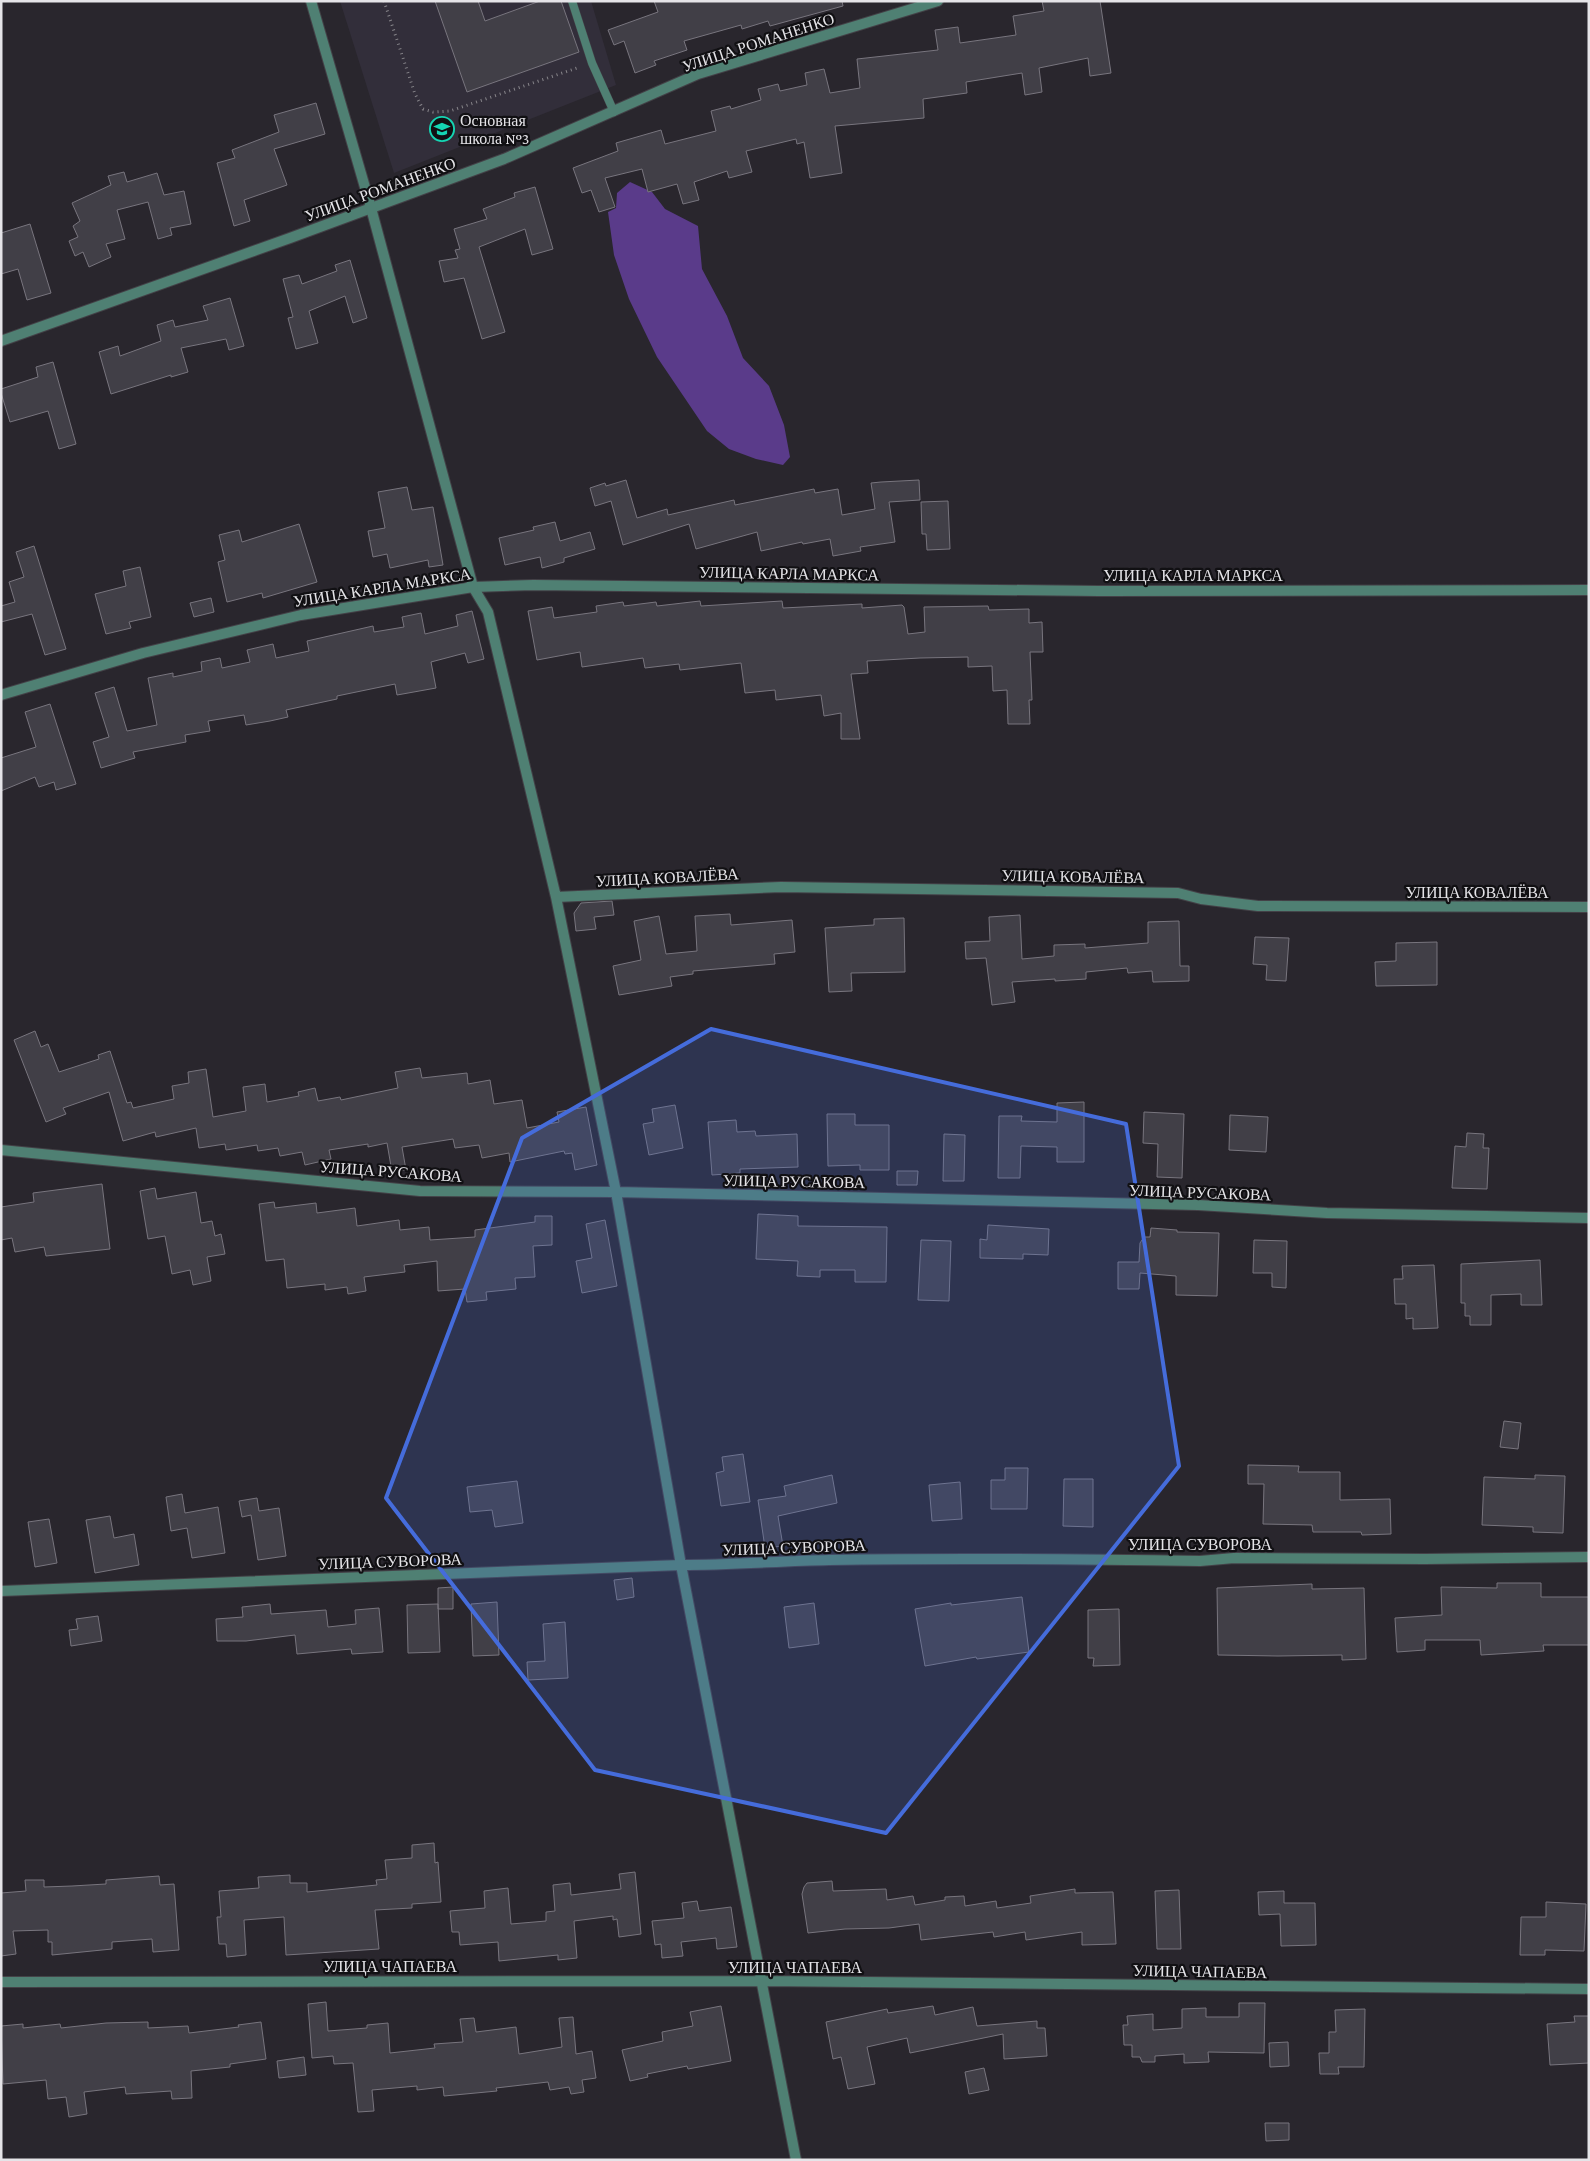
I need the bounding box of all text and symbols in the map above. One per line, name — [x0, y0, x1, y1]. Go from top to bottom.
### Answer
street label: УЛИЦА РОМАНЕНКО — [680, 10, 837, 76]
place label: Основная школа №3 — [460, 112, 529, 147]
school or university icon: Основная школа №3 — [429, 116, 455, 142]
street label: УЛИЦА РОМАНЕНКО — [302, 154, 458, 226]
street label: УЛИЦА КАРЛА МАРКСА — [699, 563, 879, 585]
street label: УЛИЦА КАРЛА МАРКСА — [292, 565, 473, 611]
street label: УЛИЦА КАРЛА МАРКСА — [1103, 567, 1283, 585]
street label: УЛИЦА КОВАЛЁВА — [595, 865, 739, 891]
street label: УЛИЦА КОВАЛЁВА — [1001, 867, 1145, 887]
street label: УЛИЦА КОВАЛЁВА — [1406, 884, 1549, 902]
street label: УЛИЦА РУСАКОВА — [319, 1158, 463, 1186]
street label: УЛИЦА РУСАКОВА — [723, 1172, 866, 1192]
street label: УЛИЦА РУСАКОВА — [1129, 1182, 1272, 1204]
street label: УЛИЦА СУВОРОВА — [722, 1536, 867, 1560]
street label: УЛИЦА СУВОРОВА — [1128, 1536, 1272, 1554]
street label: УЛИЦА СУВОРОВА — [318, 1550, 463, 1574]
street label: УЛИЦА ЧАПАЕВА — [323, 1958, 457, 1976]
street label: УЛИЦА ЧАПАЕВА — [728, 1959, 862, 1977]
street label: УЛИЦА ЧАПАЕВА — [1133, 1962, 1268, 1982]

